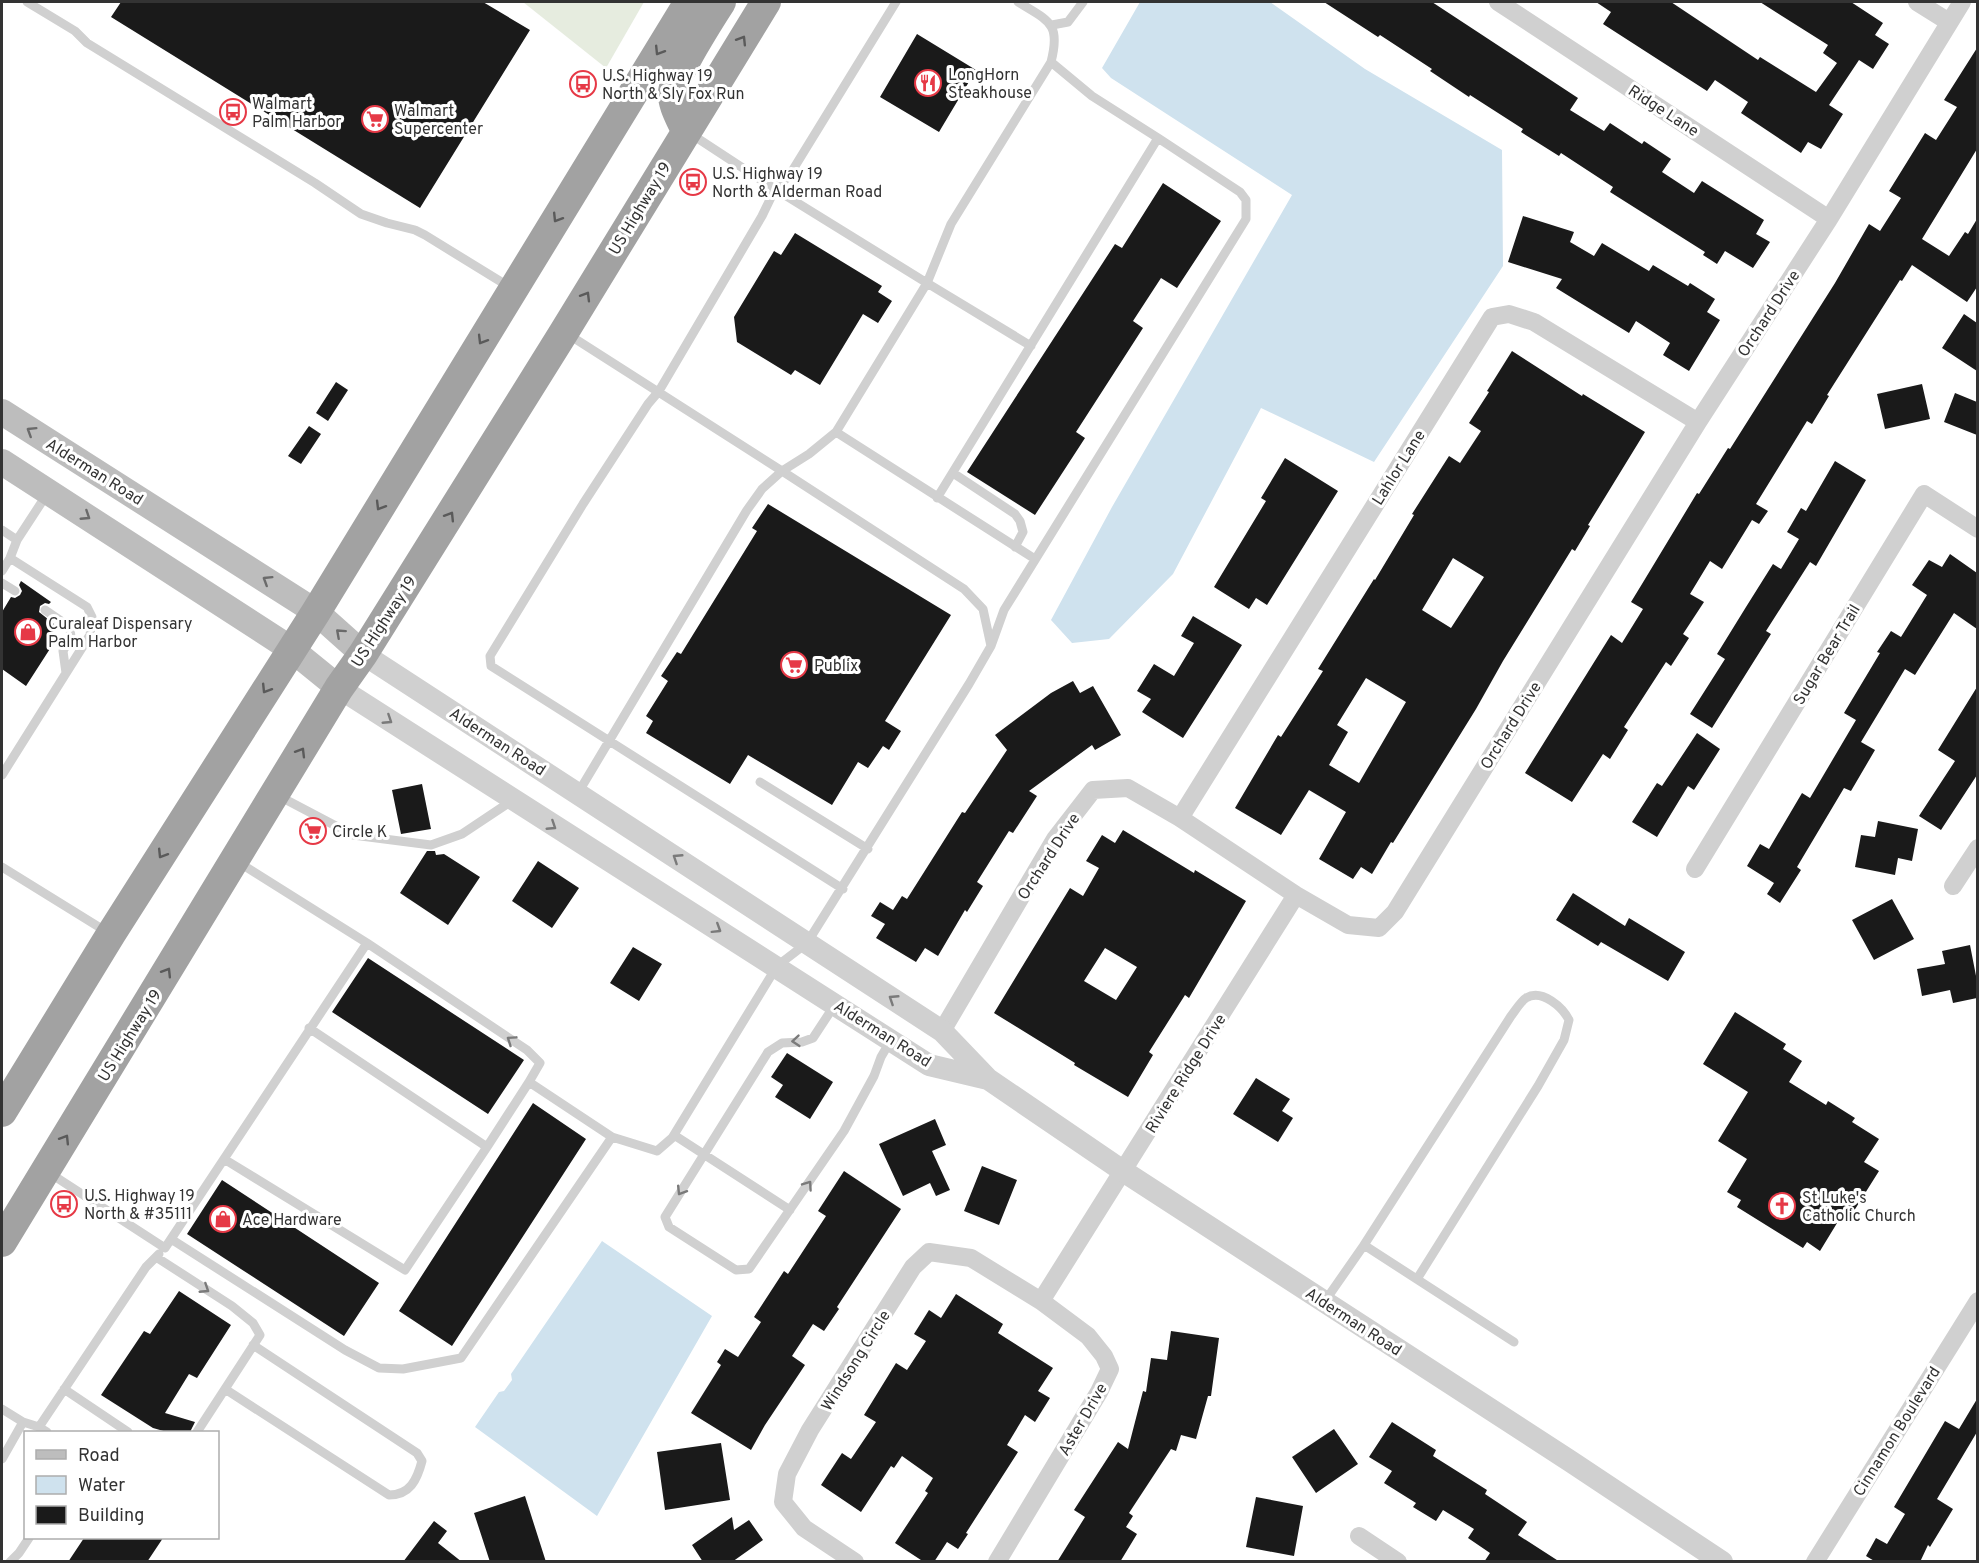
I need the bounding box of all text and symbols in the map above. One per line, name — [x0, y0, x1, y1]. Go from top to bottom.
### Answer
one-way arrow — [735, 36, 747, 46]
one-way arrow — [654, 45, 666, 55]
place label: LongHorn Steakhouse — [948, 66, 1032, 104]
place label: U.S. Highway 19 North & Sly Fox Run — [602, 67, 745, 105]
restaurant icon: LongHorn Steakhouse — [913, 68, 943, 98]
bus stop icon: U.S. Highway 19 North & Sly Fox Run — [568, 69, 598, 99]
street label: Ridge Lane — [1624, 81, 1702, 142]
place label: Walmart Palm Harbor — [252, 95, 342, 133]
bus stop icon: Walmart Palm Harbor — [218, 97, 248, 127]
place label: Walmart Supercenter — [394, 102, 483, 140]
supermarket icon: Walmart Supercenter — [360, 104, 390, 134]
street label: US Highway 19 — [605, 159, 676, 259]
place label: U.S. Highway 19 North & Alderman Road — [712, 165, 882, 203]
bus stop icon: U.S. Highway 19 North & Alderman Road — [678, 167, 708, 197]
one-way arrow — [552, 212, 564, 222]
street label: Orchard Drive — [1734, 267, 1805, 361]
one-way arrow — [578, 292, 590, 302]
one-way arrow — [478, 334, 490, 344]
one-way arrow — [27, 426, 37, 438]
street label: Lahlor Lane — [1369, 427, 1431, 509]
street label: Alderman Road — [42, 435, 146, 511]
one-way arrow — [376, 500, 388, 510]
one-way arrow — [79, 509, 90, 520]
one-way arrow — [442, 511, 453, 522]
street label: US Highway 19 — [348, 573, 422, 672]
one-way arrow — [262, 577, 273, 588]
street label: Sugar Bear Trail — [1790, 601, 1866, 709]
place label: Curaleaf Dispensary Palm Harbor — [48, 615, 192, 653]
shop icon: Curaleaf Dispensary Palm Harbor — [13, 617, 43, 647]
one-way arrow — [336, 629, 346, 640]
supermarket icon: Publix — [779, 650, 809, 680]
place label: Publix — [814, 657, 858, 677]
street label: Orchard Drive — [1477, 678, 1547, 774]
one-way arrow — [262, 682, 273, 693]
street label: Alderman Road — [445, 704, 549, 781]
one-way arrow — [382, 713, 393, 724]
one-way arrow — [294, 748, 306, 758]
street label: Orchard Drive — [1014, 810, 1085, 904]
supermarket icon: Circle K — [298, 816, 328, 846]
one-way arrow — [546, 818, 557, 829]
place label: Circle K — [332, 823, 387, 843]
one-way arrow — [157, 848, 169, 858]
one-way arrow — [673, 854, 684, 865]
one-way arrow — [711, 922, 722, 933]
one-way arrow — [160, 968, 171, 979]
street label: US Highway 19 — [94, 986, 167, 1086]
one-way arrow — [889, 995, 900, 1006]
street label: Alderman Road — [830, 997, 934, 1073]
street label: Riviere Ridge Drive — [1142, 1011, 1231, 1137]
one-way arrow — [791, 1034, 800, 1047]
one-way arrow — [507, 1036, 518, 1047]
one-way arrow — [58, 1135, 70, 1145]
one-way arrow — [801, 1180, 812, 1191]
one-way arrow — [677, 1185, 689, 1195]
place label: U.S. Highway 19 North & #35111 — [84, 1187, 195, 1225]
bus stop icon: U.S. Highway 19 North & #35111 — [49, 1189, 79, 1219]
place label: St Luke's Catholic Church — [1802, 1189, 1916, 1227]
church icon: St Luke's Catholic Church — [1767, 1191, 1797, 1221]
shop icon: Ace Hardware — [208, 1204, 238, 1234]
place label: Ace Hardware — [242, 1211, 342, 1231]
one-way arrow — [198, 1282, 209, 1293]
street label: Alderman Road — [1301, 1284, 1405, 1361]
street label: Windsong Circle — [818, 1307, 896, 1415]
street label: Cinnamon Boulevard — [1850, 1364, 1946, 1501]
street label: Aster Drive — [1055, 1380, 1113, 1460]
legend — [24, 1431, 219, 1539]
text: Road — [78, 1445, 120, 1468]
text: Water — [78, 1475, 125, 1498]
text: Building — [78, 1505, 144, 1528]

